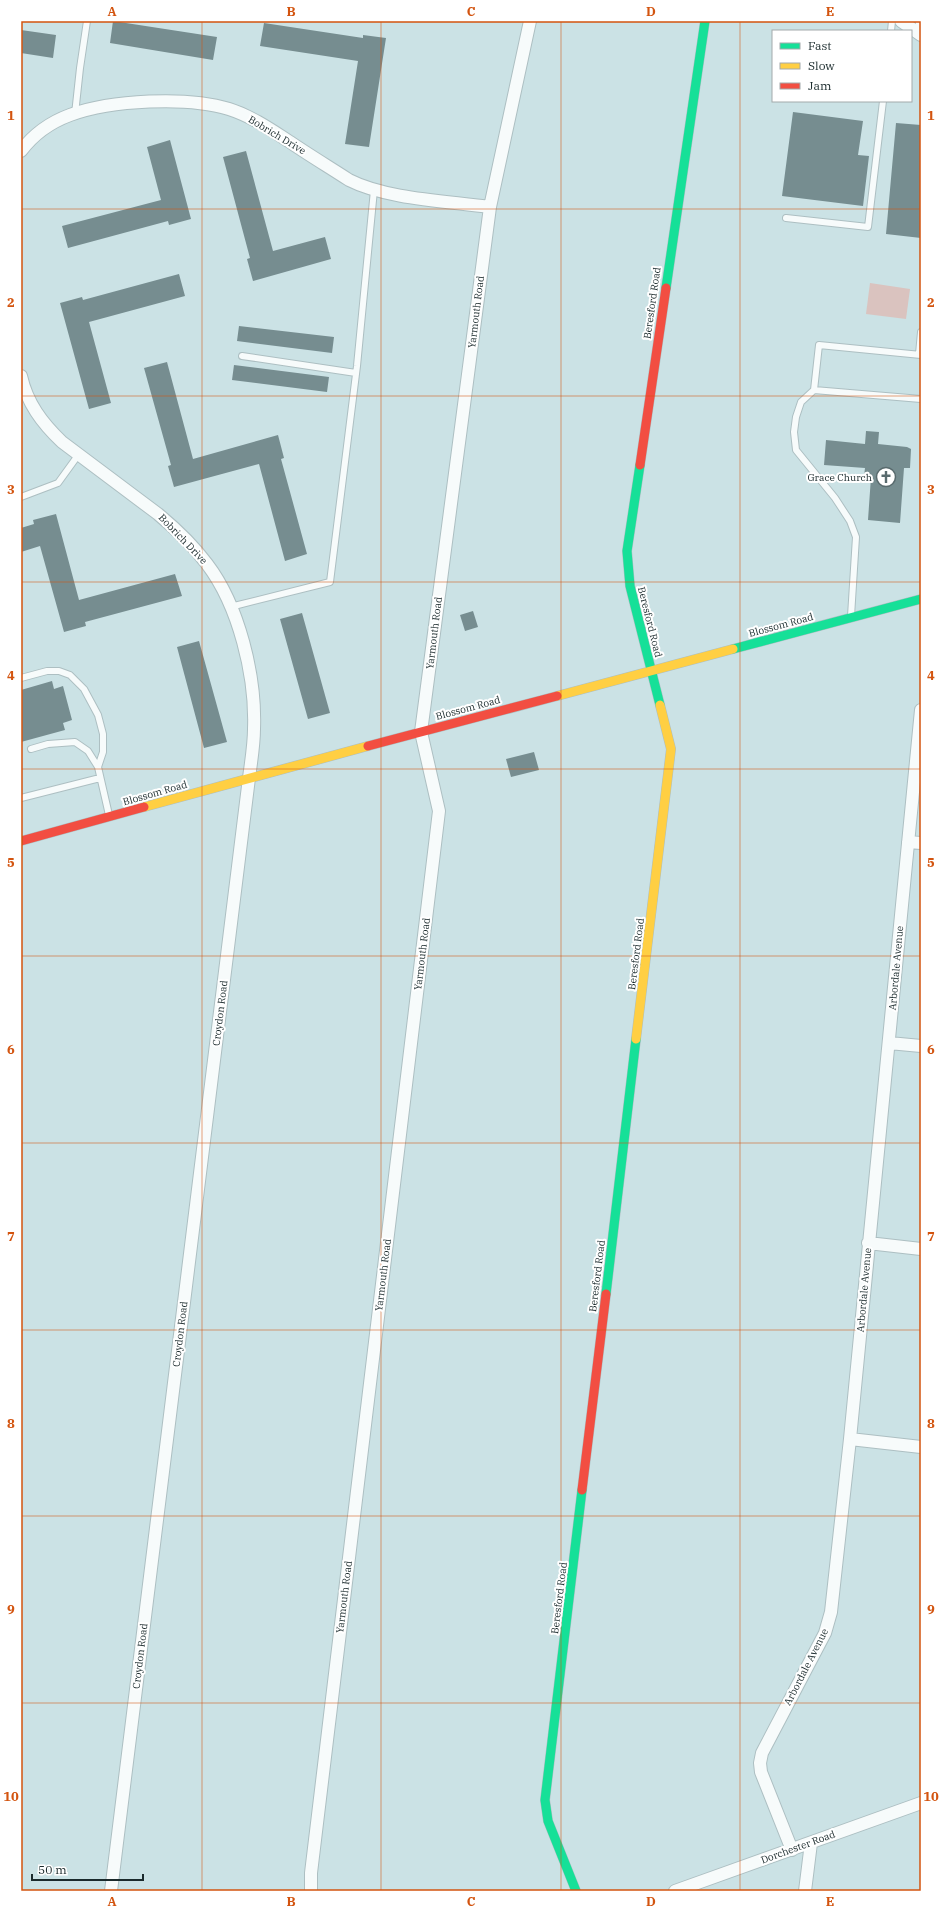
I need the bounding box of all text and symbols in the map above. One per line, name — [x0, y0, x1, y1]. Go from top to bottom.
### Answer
text: A — [107, 3, 117, 20]
text: B — [286, 3, 296, 20]
text: C — [467, 3, 476, 20]
text: D — [646, 3, 656, 20]
text: E — [826, 3, 834, 20]
legend — [772, 30, 912, 102]
text: Fast — [808, 38, 832, 53]
text: Slow — [808, 58, 835, 73]
text: Jam — [808, 78, 832, 93]
text: 1 — [7, 107, 15, 124]
text: 1 — [927, 107, 935, 124]
street label: Bobrich Drive — [246, 113, 308, 157]
street label: Beresford Road — [641, 266, 663, 340]
street label: Yarmouth Road — [465, 275, 487, 349]
text: 2 — [7, 294, 15, 311]
text: 2 — [927, 294, 935, 311]
church icon: Grace Church — [875, 466, 897, 488]
place label: Grace Church — [807, 471, 872, 484]
text: 3 — [7, 481, 15, 498]
text: 3 — [927, 481, 935, 498]
street label: Bobrich Drive — [156, 511, 210, 567]
street label: Beresford Road — [635, 585, 665, 659]
street label: Yarmouth Road — [423, 596, 445, 670]
street label: Blossom Road — [747, 610, 815, 640]
text: 4 — [7, 667, 15, 684]
text: 4 — [927, 667, 935, 684]
street label: Blossom Road — [434, 693, 502, 723]
street label: Blossom Road — [121, 778, 189, 808]
text: 5 — [7, 854, 15, 871]
text: 5 — [927, 854, 935, 871]
street label: Yarmouth Road — [411, 917, 433, 991]
street label: Beresford Road — [625, 917, 647, 991]
street label: Arbordale Avenue — [886, 925, 906, 1011]
street label: Croydon Road — [210, 980, 230, 1046]
text: 6 — [7, 1041, 15, 1058]
text: 6 — [927, 1041, 935, 1058]
text: 7 — [7, 1228, 15, 1245]
text: 7 — [927, 1228, 935, 1245]
street label: Yarmouth Road — [372, 1238, 394, 1312]
street label: Beresford Road — [586, 1239, 608, 1313]
street label: Arbordale Avenue — [854, 1247, 874, 1333]
street label: Croydon Road — [170, 1301, 190, 1367]
text: 8 — [7, 1415, 15, 1432]
text: 8 — [927, 1415, 935, 1432]
street label: Yarmouth Road — [333, 1560, 355, 1634]
street label: Beresford Road — [548, 1561, 570, 1635]
text: 9 — [7, 1601, 15, 1618]
text: 9 — [927, 1601, 935, 1618]
street label: Croydon Road — [130, 1623, 150, 1689]
street label: Arbordale Avenue — [781, 1626, 831, 1708]
text: 10 — [3, 1788, 19, 1805]
text: 10 — [923, 1788, 939, 1805]
street label: Dorchester Road — [759, 1828, 837, 1866]
scale bar — [32, 1856, 143, 1882]
text: 50 m — [38, 1862, 67, 1877]
text: A — [107, 1893, 117, 1910]
text: B — [286, 1893, 296, 1910]
text: C — [467, 1893, 476, 1910]
text: D — [646, 1893, 656, 1910]
text: E — [826, 1893, 834, 1910]

